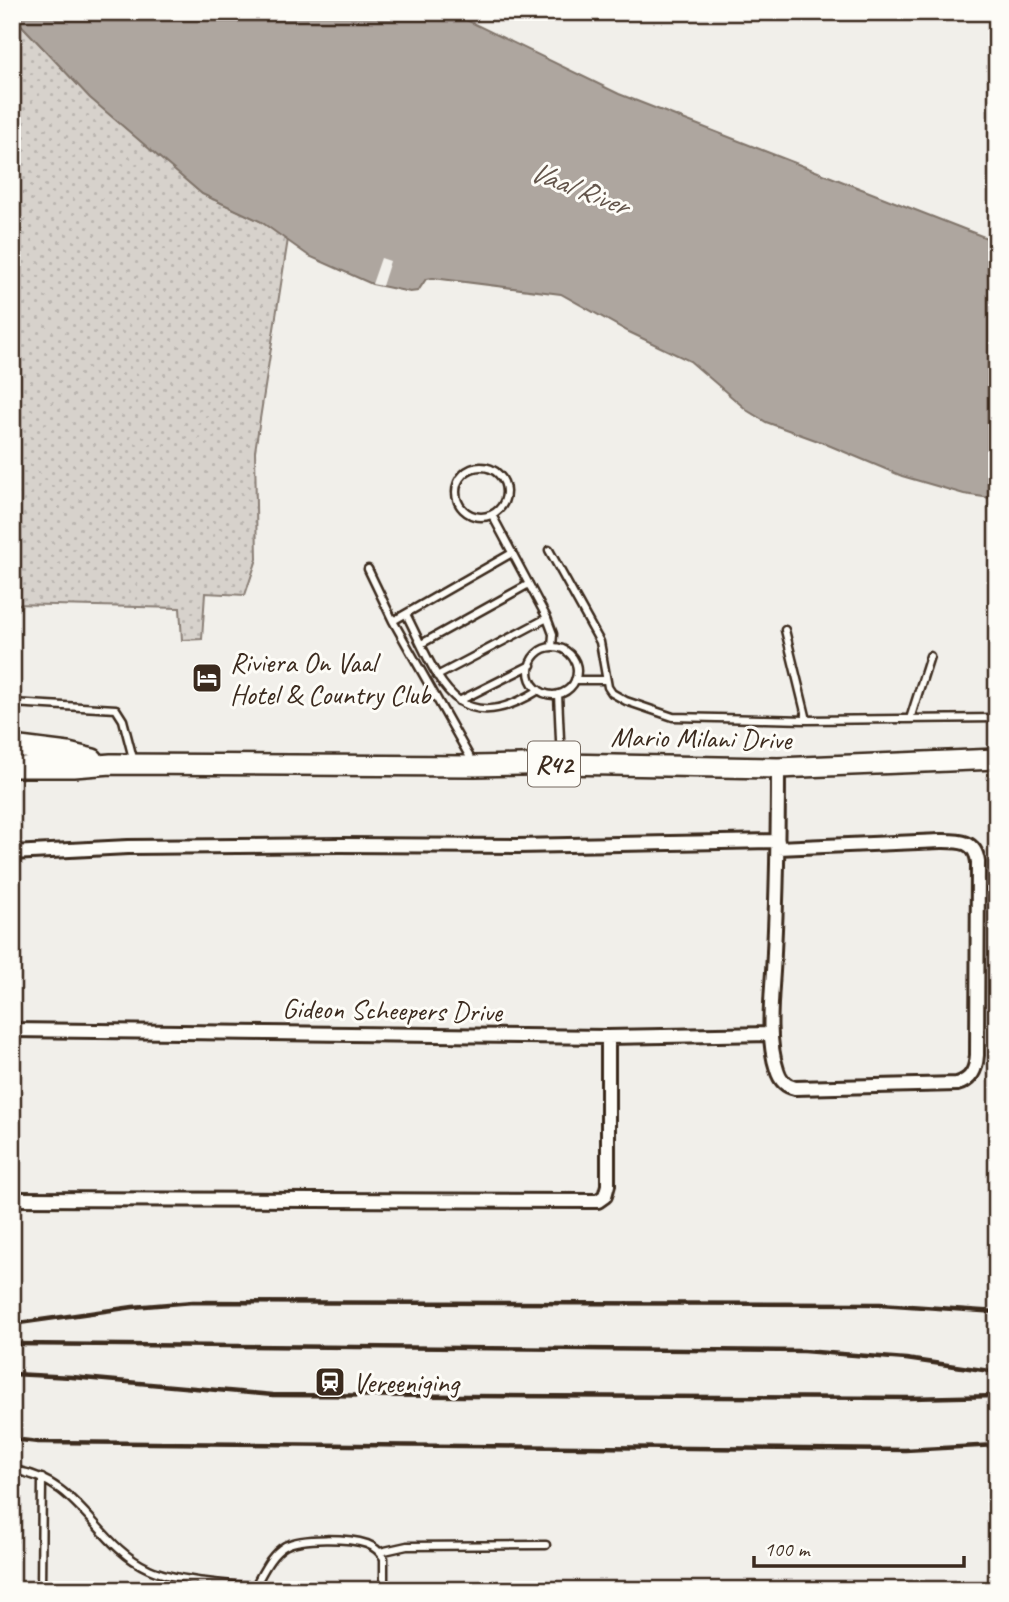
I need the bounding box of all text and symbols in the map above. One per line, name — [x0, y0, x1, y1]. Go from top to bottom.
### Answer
water label: Vaal River — [525, 152, 638, 226]
place label: Riviera On Vaal Hotel & Country Club — [230, 645, 432, 712]
hotel icon: Riviera On Vaal Hotel & Country Club — [190, 661, 224, 695]
street label: Mario Milani Drive — [610, 719, 793, 757]
road number: R42 — [528, 742, 580, 786]
street label: Gideon Scheepers Drive — [282, 991, 504, 1029]
station icon: Vereeniging — [313, 1365, 347, 1399]
place label: Vereeniging — [353, 1365, 461, 1400]
scale bar — [754, 1525, 964, 1569]
text: 100 m — [764, 1536, 811, 1562]

